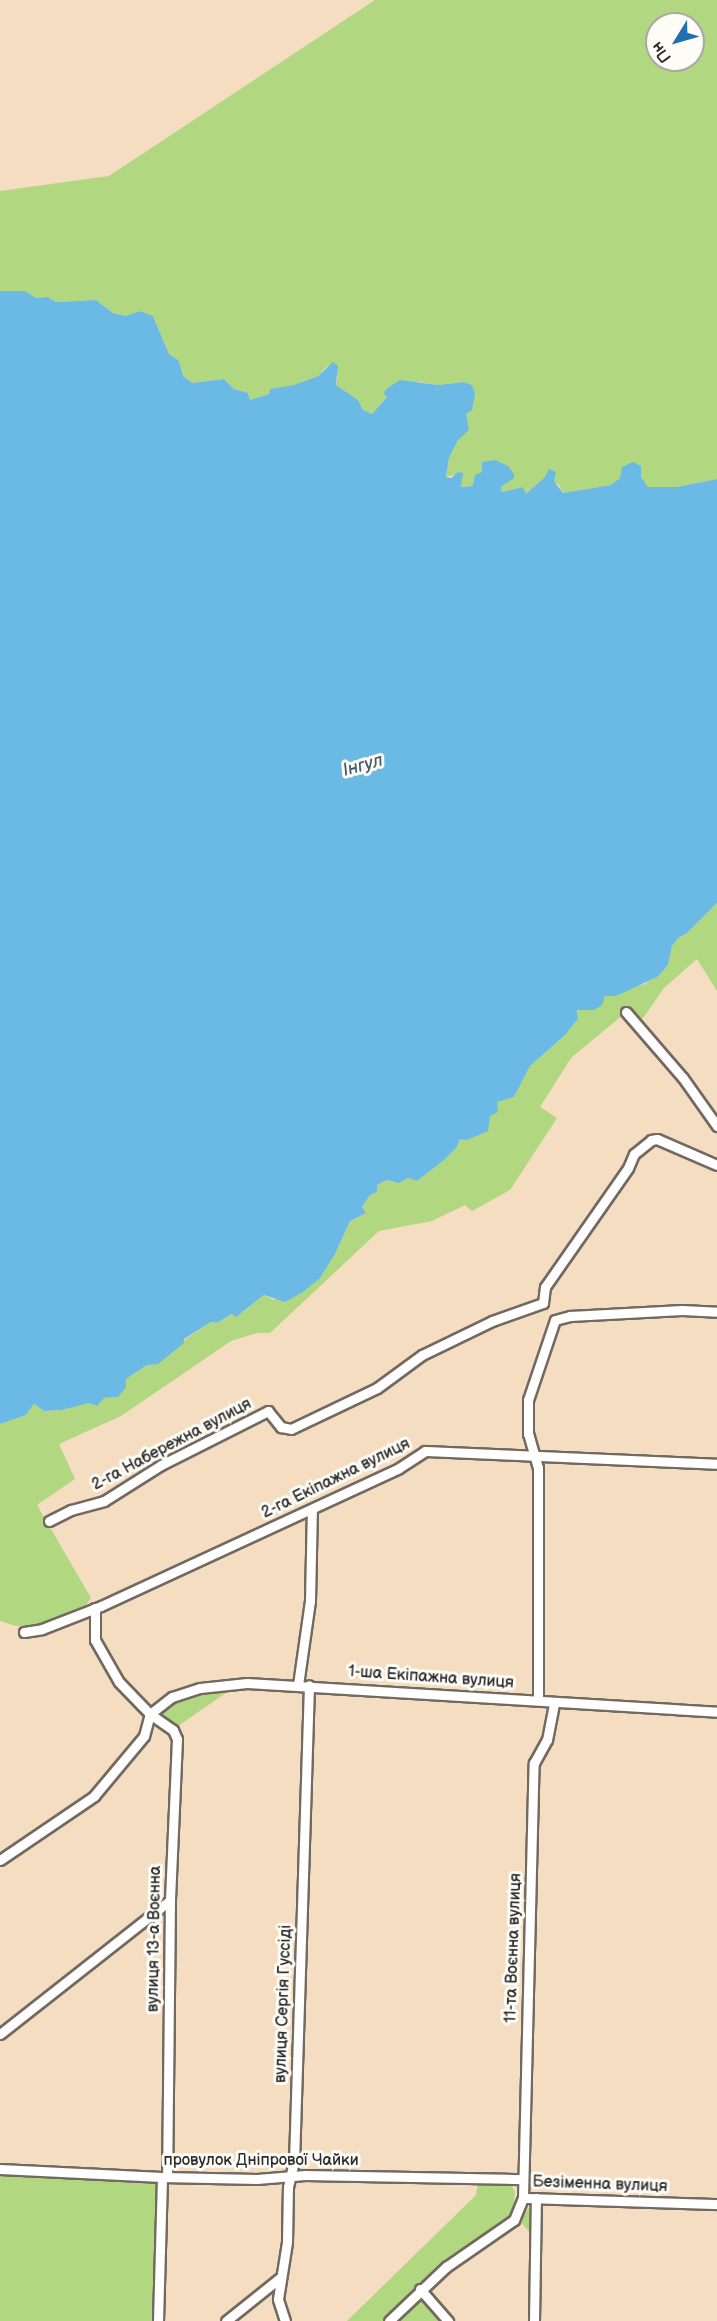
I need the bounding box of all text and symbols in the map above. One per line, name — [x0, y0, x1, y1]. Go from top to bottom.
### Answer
north arrow — [645, 12, 705, 72]
text: Пн — [648, 38, 676, 66]
water label: Інгул — [340, 750, 386, 782]
street label: 2-га Набережна вулиця — [89, 1395, 255, 1495]
street label: 2-га Екіпажна вулиця — [259, 1435, 413, 1523]
street label: 1-ша Екіпажна вулиця — [348, 1663, 514, 1693]
street label: вулиця 13-а Воєнна — [144, 1866, 166, 2012]
street label: 11-та Воєнна вулиця — [502, 1873, 526, 2023]
street label: вулиця Сергія Гуссіді — [272, 1925, 296, 2083]
street label: провулок Дніпрової Чайки — [163, 2151, 359, 2171]
street label: Безіменна вулиця — [532, 2173, 668, 2197]

